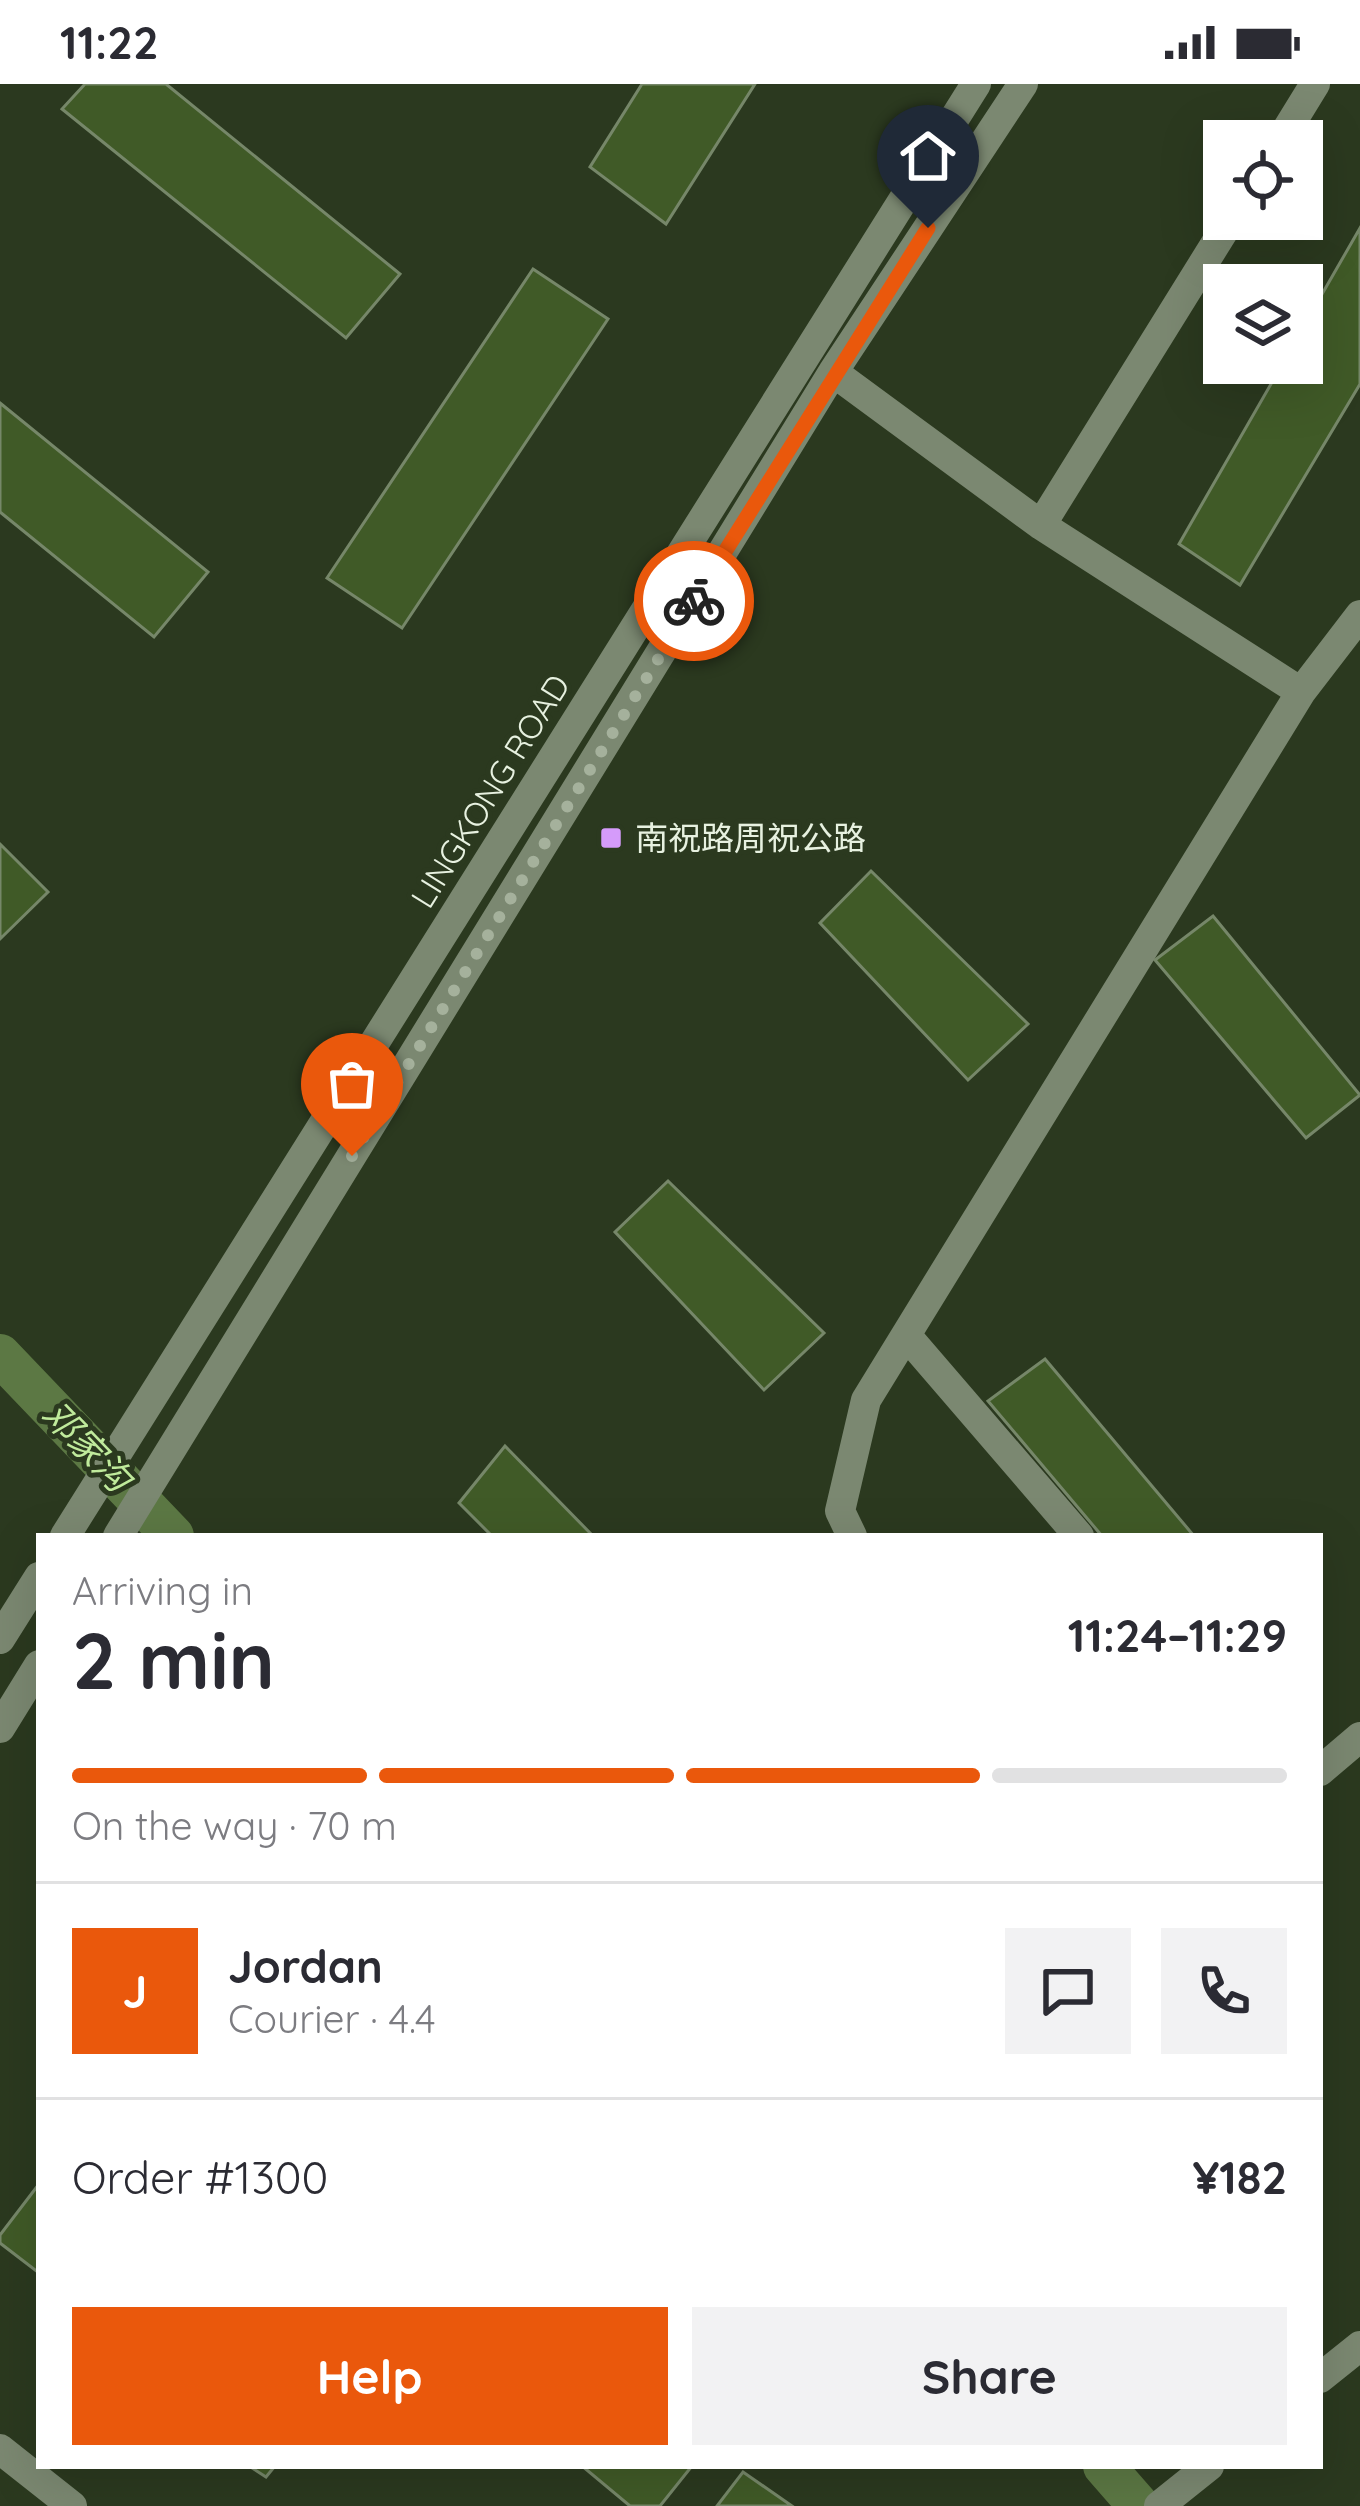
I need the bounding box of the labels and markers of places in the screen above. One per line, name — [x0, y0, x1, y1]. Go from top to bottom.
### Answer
pin — [877, 105, 979, 228]
place label: 南祝路周祝公路 — [635, 817, 866, 858]
marker: 南祝路周祝公路 — [598, 825, 624, 851]
pin — [301, 1033, 403, 1156]

